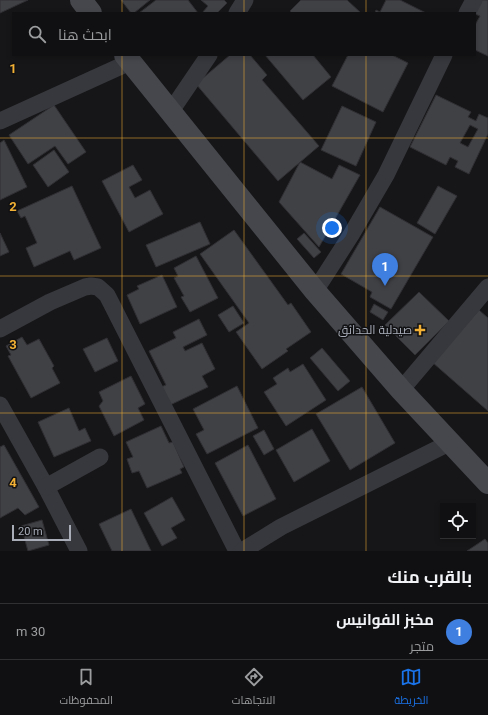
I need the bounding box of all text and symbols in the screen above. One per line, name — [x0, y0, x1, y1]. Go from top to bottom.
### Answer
search box — [12, 12, 476, 56]
icon: search — [26, 23, 48, 45]
text: ابحث هنا — [58, 26, 112, 44]
text: 1 — [9, 61, 17, 76]
text: 2 — [9, 199, 17, 214]
your location — [322, 218, 342, 238]
pin: 1 — [372, 253, 398, 286]
place label: صيدلية الحدائق — [338, 323, 412, 337]
marker: صيدلية الحدائق — [415, 325, 425, 335]
text: 3 — [9, 337, 17, 352]
text: 4 — [9, 475, 17, 490]
map controls — [440, 503, 476, 539]
button: locate — [440, 503, 476, 539]
scale bar — [12, 523, 71, 542]
text: 20 m — [18, 525, 43, 538]
text: بالقرب منك — [388, 567, 472, 587]
text: مخبز الفوانيس — [336, 611, 434, 629]
text: 30 m — [16, 624, 45, 639]
text: 1 — [455, 624, 463, 639]
text: متجر — [410, 639, 434, 654]
tab: المحفوظات — [59, 666, 113, 710]
tab: الاتجاهات — [232, 666, 275, 710]
tab: الخريطة — [394, 666, 429, 710]

